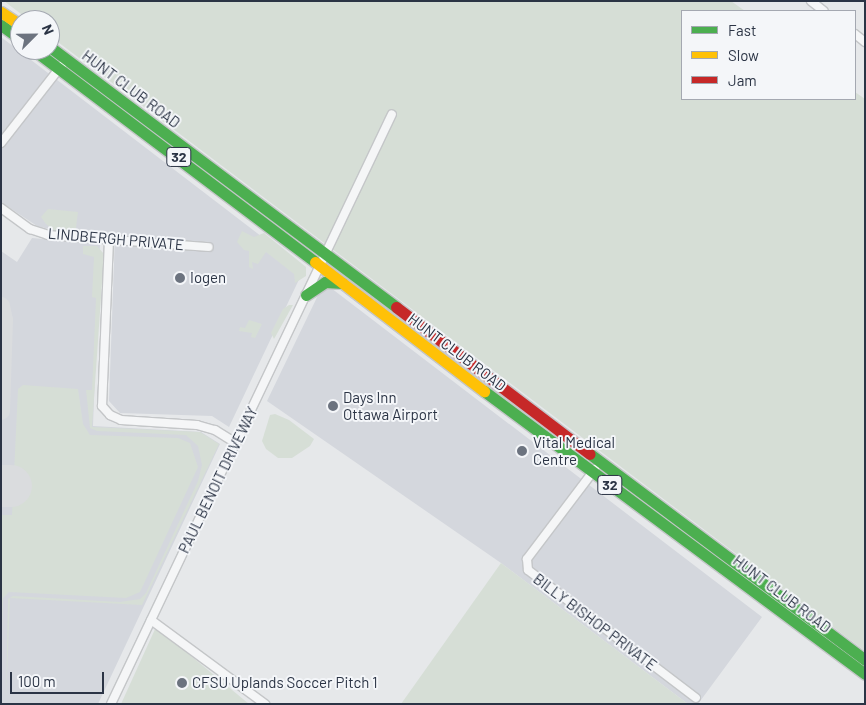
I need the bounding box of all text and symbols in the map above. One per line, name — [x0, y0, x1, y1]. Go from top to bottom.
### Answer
north arrow — [10, 10, 60, 60]
legend — [681, 10, 856, 100]
text: Fast — [728, 21, 756, 39]
text: N — [39, 22, 58, 37]
street label: HUNT CLUB ROAD — [79, 46, 183, 132]
text: Slow — [728, 46, 759, 64]
text: Jam — [728, 71, 757, 89]
road number: 32 — [165, 146, 193, 168]
street label: LINDBERGH PRIVATE — [47, 224, 185, 254]
place label: Iogen — [190, 269, 226, 287]
marker: Iogen — [174, 272, 186, 284]
street label: HUNT CLUB ROAD — [405, 309, 509, 395]
place label: Days Inn Ottawa Airport — [343, 388, 438, 423]
marker: Days Inn Ottawa Airport — [327, 400, 339, 412]
street label: PAUL BENOIT DRIVEWAY — [175, 404, 261, 556]
place label: Vital Medical Centre — [533, 433, 615, 468]
marker: Vital Medical Centre — [515, 444, 529, 458]
road number: 32 — [596, 474, 624, 496]
street label: HUNT CLUB ROAD — [730, 551, 834, 637]
street label: BILLY BISHOP PRIVATE — [530, 570, 660, 674]
scale bar — [12, 662, 106, 694]
text: 100 m — [18, 672, 56, 690]
place label: CFSU Uplands Soccer Pitch 1 — [192, 674, 378, 692]
marker: CFSU Uplands Soccer Pitch 1 — [176, 677, 188, 689]

